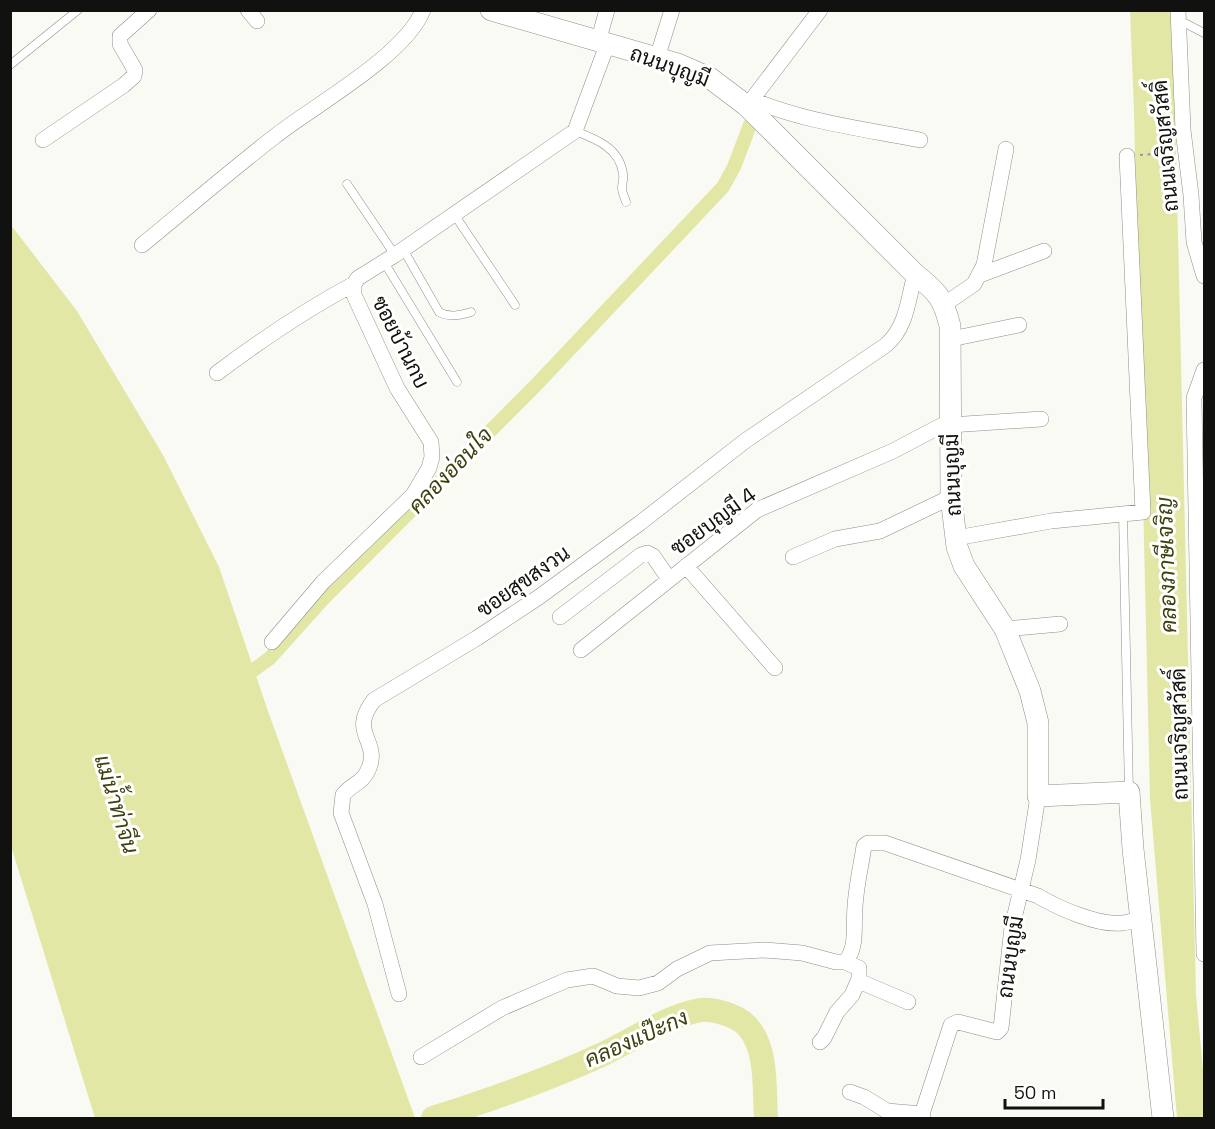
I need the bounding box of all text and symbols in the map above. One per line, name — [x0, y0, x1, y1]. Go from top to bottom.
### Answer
street label: ถนนบุญมี — [626, 39, 714, 94]
street label: ถนนเจริญสวัสดิ์ — [1140, 79, 1184, 214]
street label: ซอยบ้านกบ — [366, 291, 436, 393]
water label: คลองอ่อนใจ — [402, 421, 498, 519]
street label: ถนนบุญมี — [937, 433, 968, 517]
street label: ซอยบุญมี 4 — [665, 481, 762, 562]
water label: คลองภาษีเจริญ — [1150, 497, 1182, 633]
street label: ซอยสุขสงวน — [471, 539, 575, 624]
street label: ถนนเจริญสวัสดิ์ — [1158, 668, 1194, 800]
water label: แม่น้ำท่าจีน — [89, 750, 150, 857]
street label: ถนนบุญมี — [991, 914, 1030, 1000]
water label: คลองแป๊ะกง — [580, 1003, 692, 1073]
scale bar — [1005, 1072, 1102, 1110]
text: 50 m — [1014, 1081, 1056, 1104]

